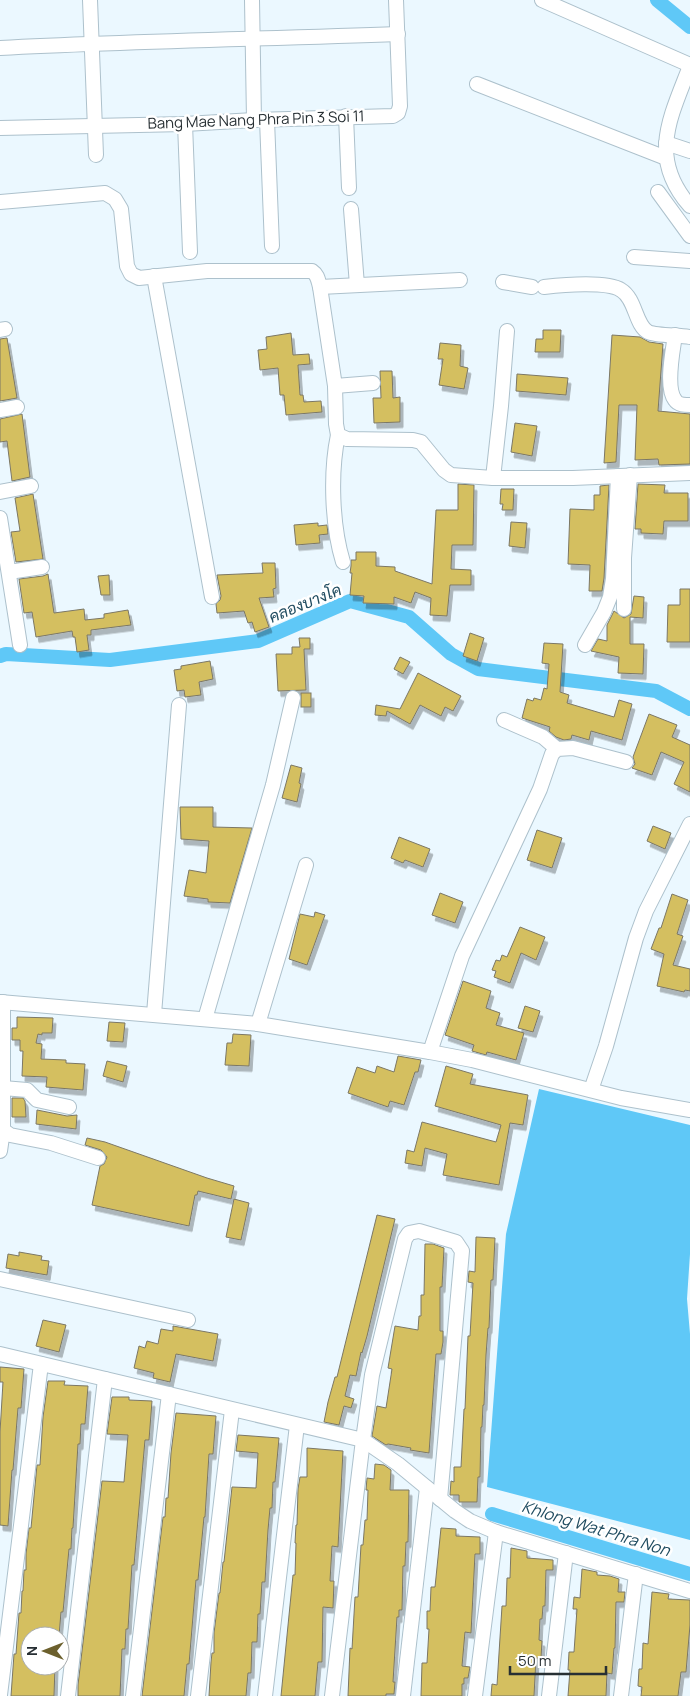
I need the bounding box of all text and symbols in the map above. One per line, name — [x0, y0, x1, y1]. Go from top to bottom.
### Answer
street label: Bang Mae Nang Phra Pin 3 Soi 11 — [147, 105, 365, 134]
water label: คลองบางโค — [265, 578, 345, 628]
water label: Khlong Wat Phra Non — [519, 1495, 673, 1561]
north arrow — [20, 1626, 70, 1676]
scale bar — [510, 1644, 606, 1676]
text: N — [22, 1646, 41, 1656]
text: 50 m — [518, 1650, 552, 1671]

